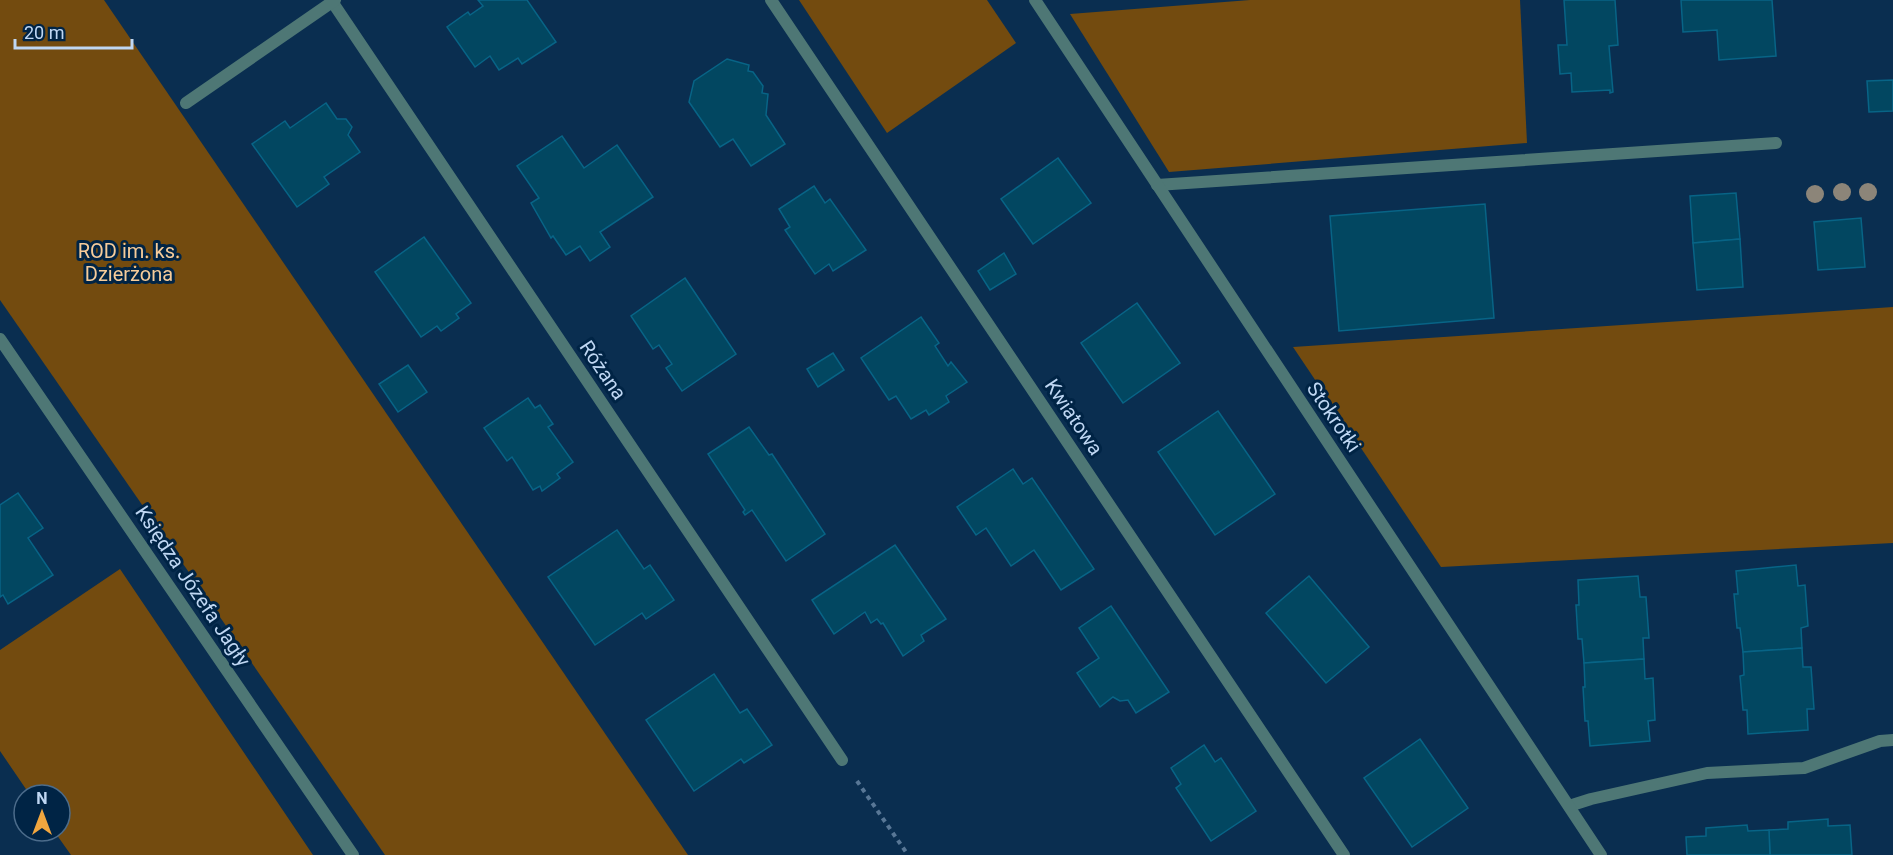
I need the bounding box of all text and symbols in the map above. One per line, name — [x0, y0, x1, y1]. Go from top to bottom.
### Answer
scale bar — [15, 12, 132, 50]
text: 20 m — [24, 22, 64, 43]
park label: ROD im. ks. Dzierżona — [78, 239, 180, 286]
street label: Różana — [575, 336, 631, 404]
street label: Kwiatowa — [1040, 374, 1108, 460]
street label: Stokrotki — [1302, 377, 1366, 457]
street label: Księdza Józefa Jagły — [130, 501, 256, 671]
north arrow — [12, 783, 72, 843]
text: N — [36, 789, 48, 808]

